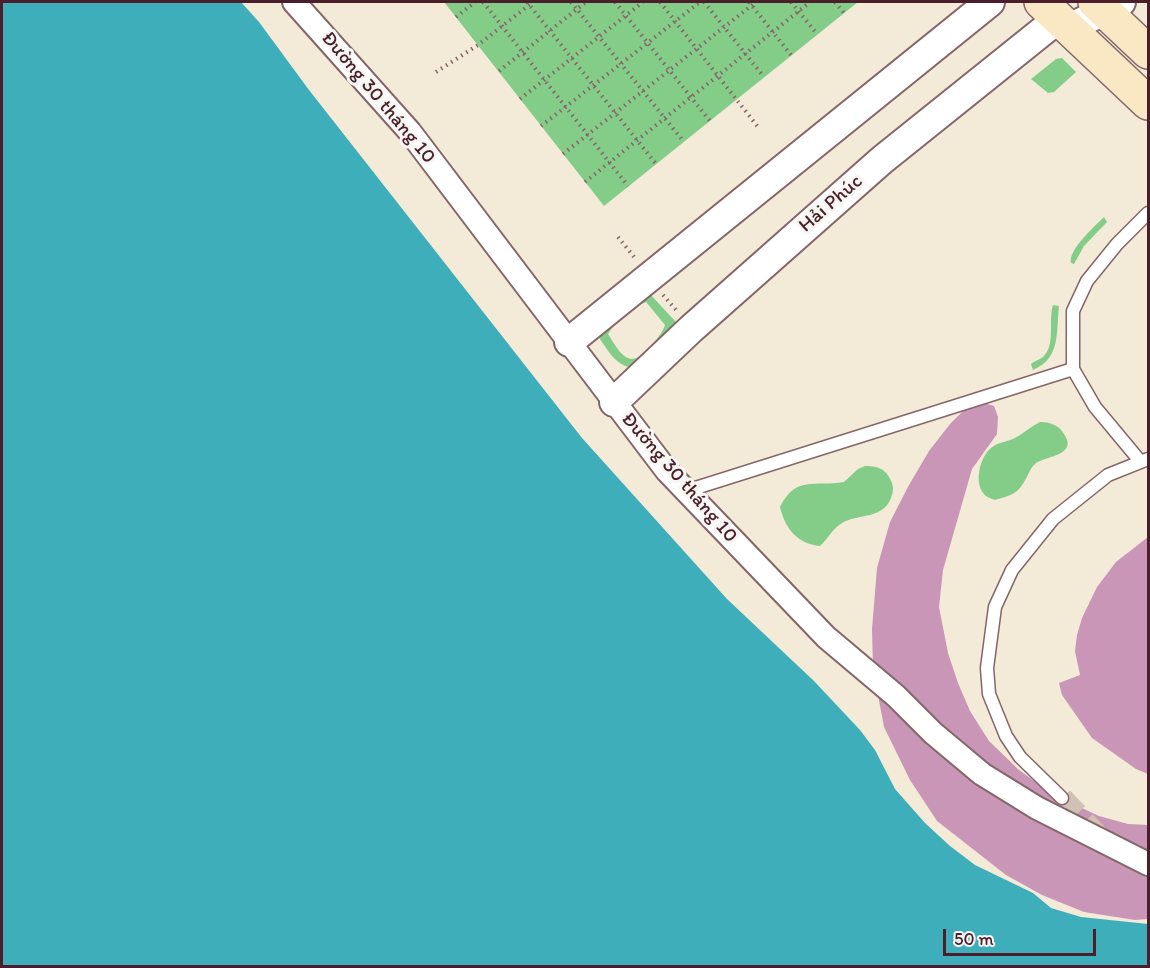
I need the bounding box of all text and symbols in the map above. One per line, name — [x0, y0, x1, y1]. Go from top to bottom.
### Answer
street label: Đường 30 tháng 10 — [316, 27, 440, 169]
street label: Hải Phúc — [794, 170, 868, 238]
street label: Đường 30 tháng 10 — [616, 408, 742, 548]
scale bar — [946, 917, 1099, 955]
text: 50 m — [954, 928, 994, 950]

